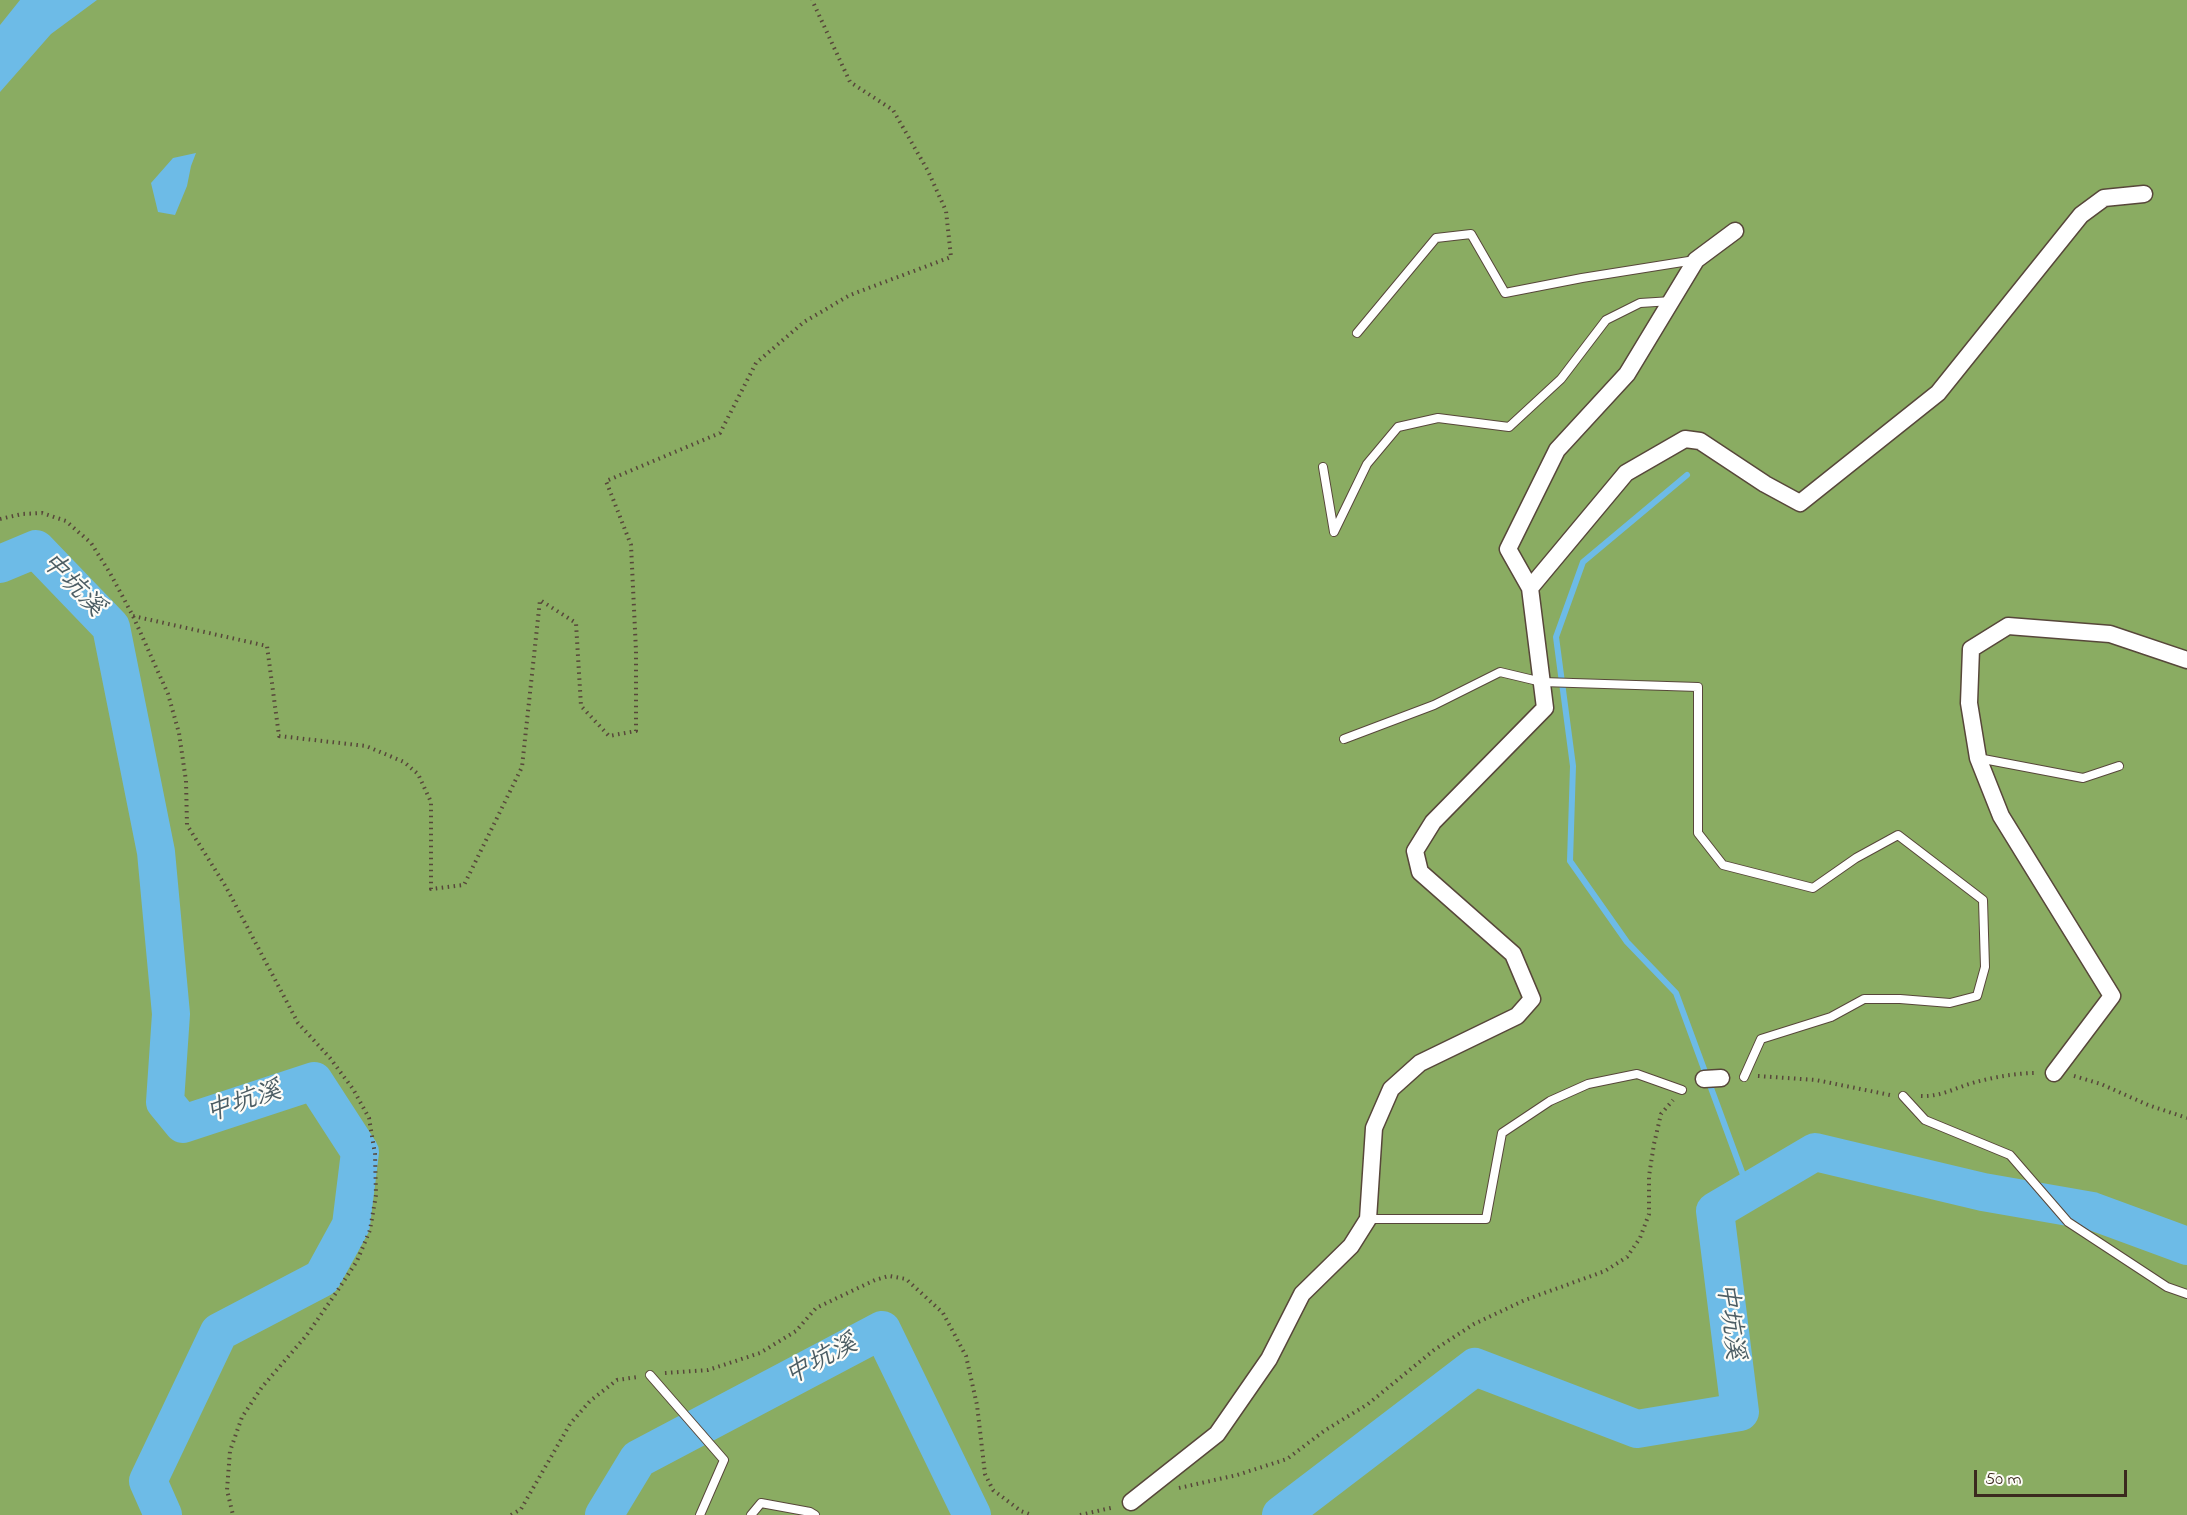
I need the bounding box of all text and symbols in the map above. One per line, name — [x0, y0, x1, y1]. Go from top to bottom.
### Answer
water label: 中坑溪 — [33, 547, 109, 625]
water label: 中坑溪 — [202, 1077, 286, 1131]
water label: 中坑溪 — [1708, 1280, 1748, 1362]
water label: 中坑溪 — [780, 1330, 864, 1394]
scale bar — [1977, 1458, 2130, 1496]
text: 50 m — [1985, 1467, 2022, 1493]

